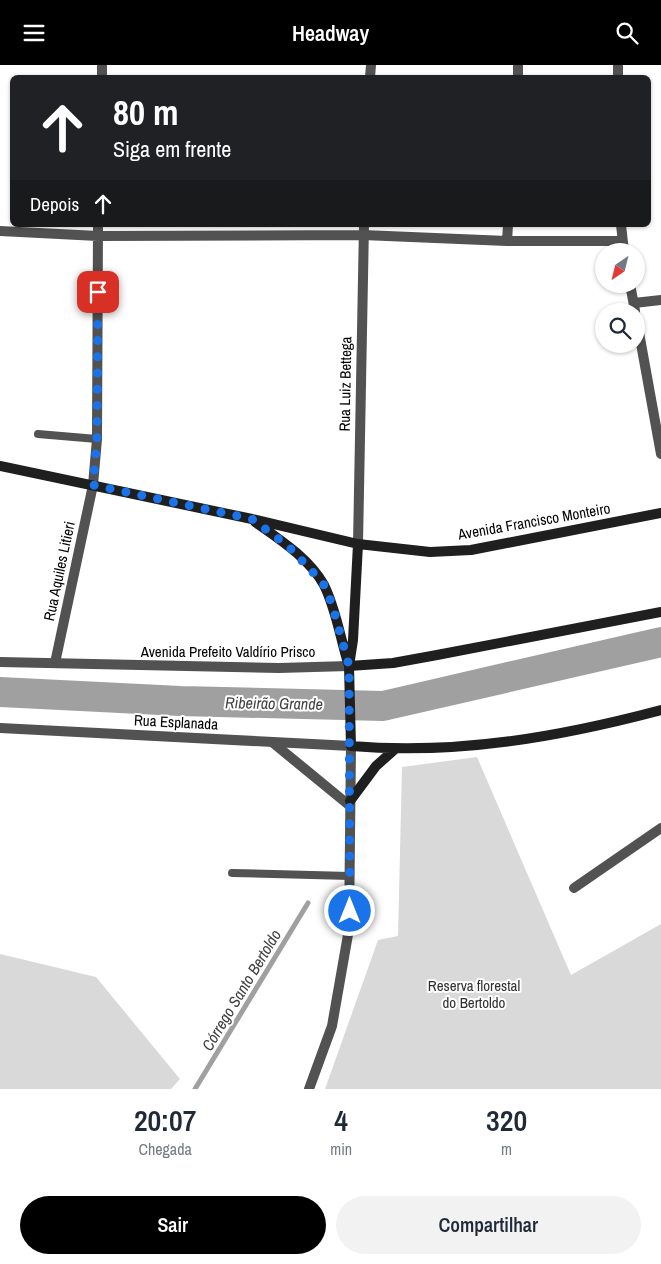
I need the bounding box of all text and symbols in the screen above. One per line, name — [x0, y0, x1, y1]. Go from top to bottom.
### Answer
text: Headway — [292, 18, 369, 48]
icon: menu — [20, 19, 48, 47]
icon: search — [613, 19, 641, 47]
text: 80 m — [113, 89, 178, 136]
icon: ahead — [30, 95, 95, 160]
text: Siga em frente — [113, 134, 231, 164]
icon: ahead — [89, 190, 117, 218]
text: Depois — [30, 191, 79, 217]
north arrow — [595, 243, 645, 293]
map controls — [595, 243, 645, 353]
pin — [77, 271, 119, 313]
icon: arrive — [84, 278, 112, 306]
button: search — [595, 303, 645, 353]
street label: Rua Luiz Bettega — [334, 336, 356, 432]
street label: Avenida Francisco Monteiro — [455, 497, 612, 545]
street label: Rua Aquiles Litieri — [38, 519, 80, 623]
street label: Avenida Prefeito Valdírio Prisco — [140, 641, 315, 662]
water label: Ribeirão Grande — [225, 691, 323, 715]
street label: Rua Esplanada — [133, 709, 219, 735]
position arrow — [323, 884, 375, 936]
water label: Córrego Santo Bertoldo — [196, 925, 286, 1055]
park label: Reserva florestal do Bertoldo — [428, 975, 520, 1013]
text: 20:07 — [134, 1100, 196, 1140]
text: 4 — [334, 1100, 348, 1140]
text: 320 — [486, 1100, 527, 1140]
text: Chegada — [139, 1138, 192, 1160]
text: min — [330, 1138, 352, 1160]
text: m — [501, 1138, 512, 1160]
button: Sair — [20, 1196, 326, 1254]
button: Compartilhar — [336, 1196, 641, 1254]

